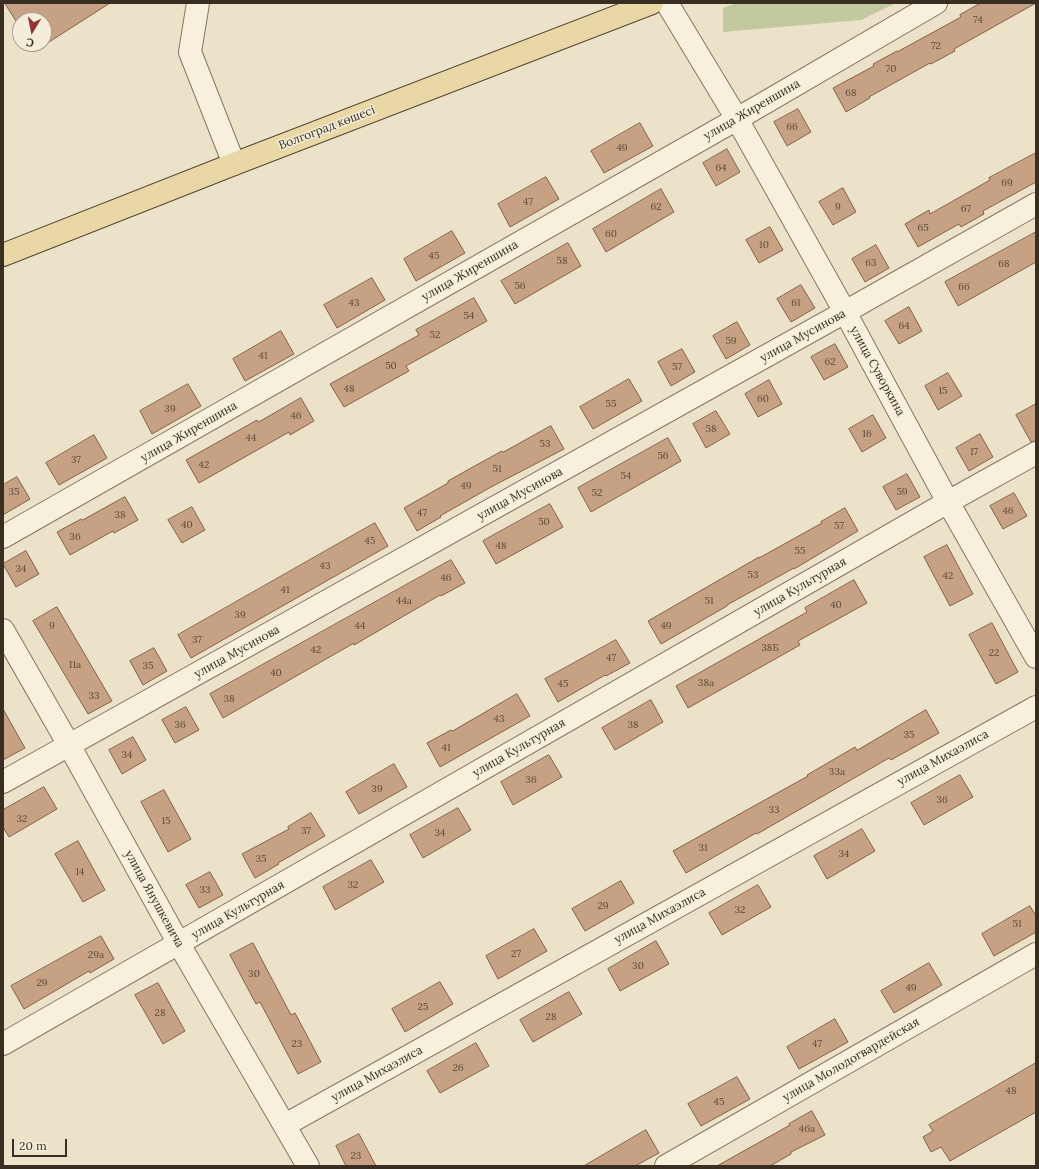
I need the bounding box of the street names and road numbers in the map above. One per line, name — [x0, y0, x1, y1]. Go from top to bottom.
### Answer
street label: улица Жиреншина — [701, 77, 803, 143]
street label: Волгоград көшесі — [277, 103, 377, 153]
street label: улица Жиреншина — [419, 238, 521, 304]
street label: улица Мусинова — [758, 306, 848, 366]
street label: улица Суворкина — [846, 324, 908, 418]
street label: улица Жиреншина — [138, 399, 240, 465]
street label: улица Мусинова — [475, 464, 565, 524]
street label: улица Культурная — [751, 555, 849, 619]
street label: улица Мусинова — [192, 622, 282, 682]
street label: улица Культурная — [470, 716, 568, 780]
street label: улица Михаэлиса — [895, 727, 991, 789]
street label: улица Янушкевича — [121, 848, 187, 950]
street label: улица Культурная — [189, 878, 287, 942]
street label: улица Михаэлиса — [612, 885, 708, 947]
street label: улица Молодогвардейская — [780, 1015, 922, 1105]
street label: улица Михаэлиса — [329, 1043, 425, 1105]

